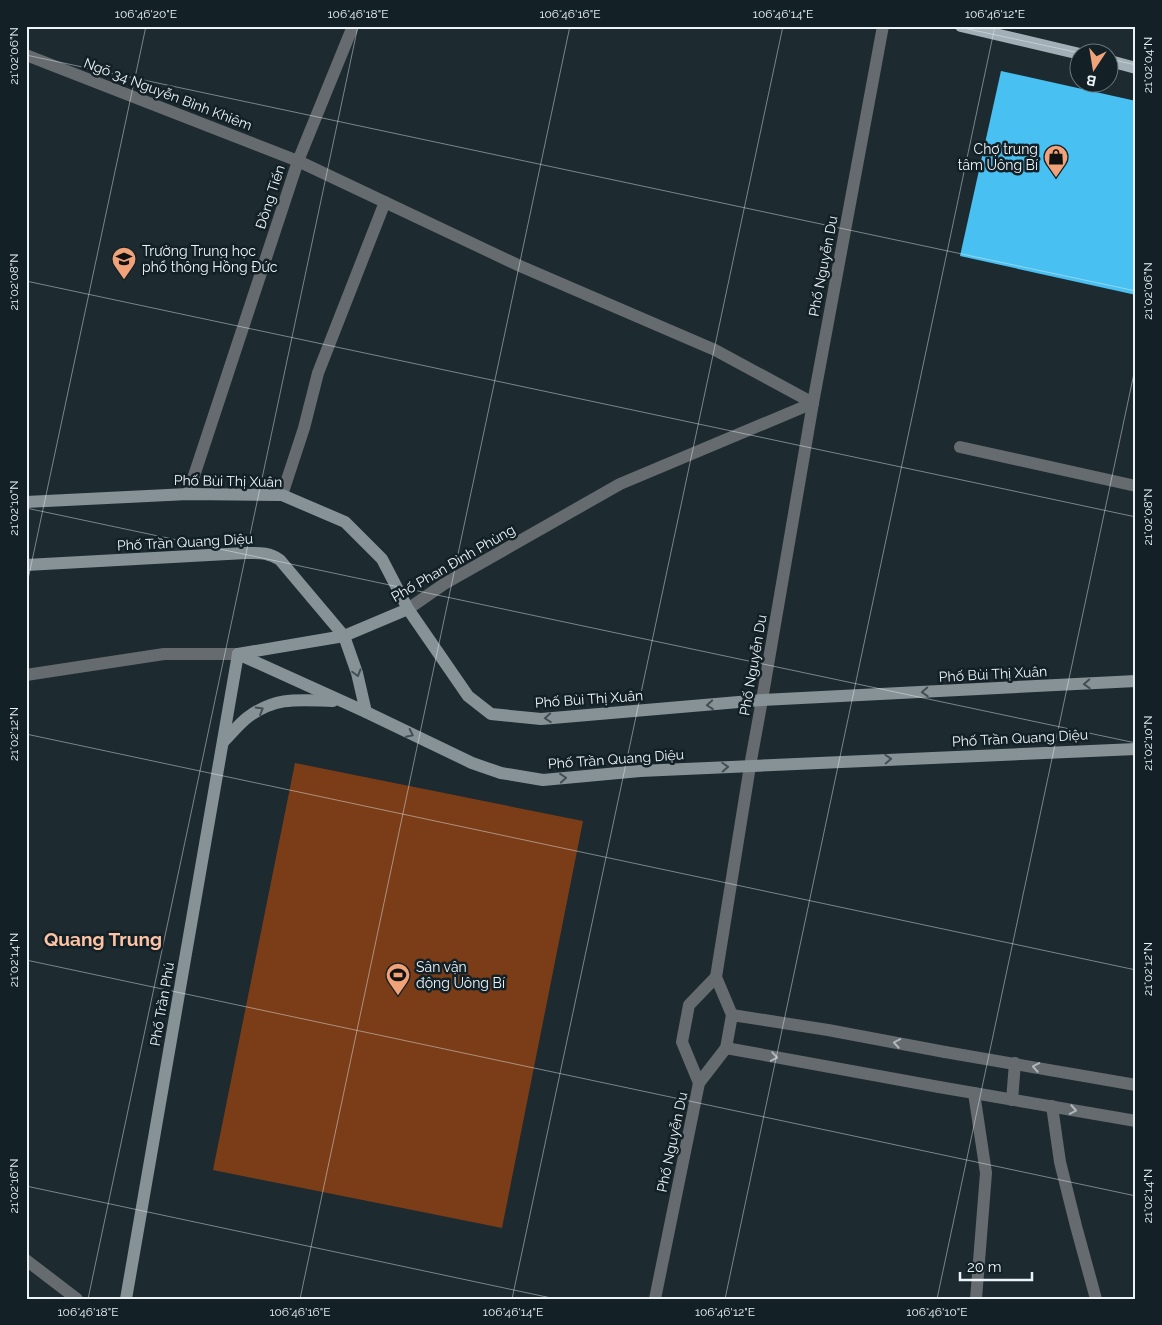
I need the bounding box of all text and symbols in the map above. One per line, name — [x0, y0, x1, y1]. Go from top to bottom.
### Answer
text: 106°46'20"E — [115, 7, 177, 21]
text: 106°46'18"E — [327, 7, 389, 21]
text: 106°46'16"E — [539, 7, 601, 21]
text: 106°46'14"E — [753, 7, 813, 21]
text: 106°46'12"E — [965, 7, 1025, 21]
text: 21°02'06"N — [7, 27, 21, 85]
text: 21°02'04"N — [1141, 37, 1155, 93]
north arrow — [1070, 42, 1120, 92]
street label: Ngõ 34 Nguyễn Bỉnh Khiêm — [82, 55, 254, 133]
text: B — [1085, 72, 1098, 90]
place label: Chợ trung tâm Uông Bí — [958, 141, 1039, 173]
shop icon: Chợ trung tâm Uông Bí — [1043, 144, 1069, 178]
street label: Đồng Tiến — [252, 163, 288, 231]
street label: Phố Nguyễn Du — [805, 214, 841, 318]
place label: Trường Trung học phổ thông Hồng Đức — [142, 243, 278, 275]
school or university icon: Trường Trung học phổ thông Hồng Đức — [111, 246, 137, 280]
text: 21°02'08"N — [7, 253, 21, 311]
text: 21°02'06"N — [1141, 262, 1155, 320]
street label: Phố Bùi Thị Xuân — [174, 472, 282, 490]
text: 21°02'10"N — [7, 480, 21, 536]
text: 21°02'08"N — [1141, 488, 1155, 546]
street label: Phố Phan Đình Phùng — [388, 521, 518, 605]
street label: Phố Trần Quang Diệu — [117, 530, 253, 554]
street label: Phố Nguyễn Du — [736, 613, 770, 717]
street label: Phố Bùi Thị Xuân — [938, 663, 1048, 685]
one-way arrow — [351, 669, 362, 678]
one-way arrow — [1083, 678, 1091, 689]
street label: Phố Bùi Thị Xuân — [534, 687, 644, 711]
one-way arrow — [921, 687, 928, 697]
one-way arrow — [706, 699, 714, 710]
text: 21°02'12"N — [7, 707, 21, 761]
one-way arrow — [254, 707, 263, 717]
one-way arrow — [544, 713, 552, 724]
text: 21°02'10"N — [1141, 715, 1155, 771]
street label: Phố Trần Quang Diệu — [952, 726, 1088, 750]
one-way arrow — [405, 727, 414, 738]
street label: Phố Trần Quang Diệu — [547, 746, 685, 772]
one-way arrow — [884, 754, 892, 765]
one-way arrow — [722, 761, 730, 772]
one-way arrow — [560, 773, 568, 784]
district label: Quang Trung — [44, 928, 162, 950]
text: 21°02'14"N — [7, 933, 21, 987]
text: 21°02'12"N — [1141, 942, 1155, 996]
place label: Sân vận động Uông Bí — [416, 959, 506, 991]
street label: Phố Trần Phú — [147, 961, 177, 1047]
sports icon: Sân vận động Uông Bí — [385, 962, 411, 996]
one-way arrow — [892, 1038, 901, 1048]
one-way arrow — [769, 1052, 778, 1062]
one-way arrow — [1032, 1063, 1040, 1073]
street label: Phố Nguyễn Du — [654, 1090, 690, 1194]
one-way arrow — [1069, 1104, 1077, 1114]
text: 21°02'16"N — [7, 1158, 21, 1214]
text: 21°02'14"N — [1141, 1169, 1155, 1223]
scale bar — [960, 1250, 1032, 1282]
text: 20 m — [967, 1258, 1002, 1276]
text: 106°46'18"E — [57, 1305, 119, 1319]
text: 106°46'16"E — [269, 1305, 331, 1319]
text: 106°46'14"E — [483, 1305, 543, 1319]
text: 106°46'12"E — [695, 1305, 755, 1319]
text: 106°46'10"E — [906, 1305, 968, 1319]

